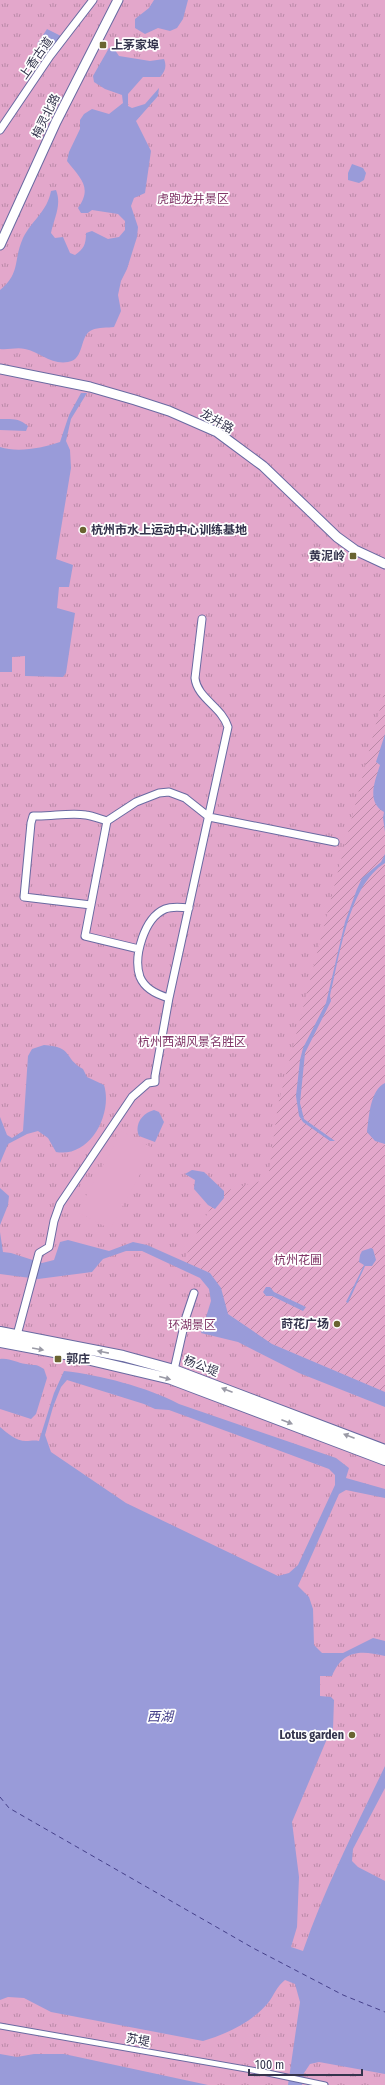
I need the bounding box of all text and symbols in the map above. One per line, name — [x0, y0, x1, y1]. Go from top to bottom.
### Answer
street label: 上香古道 — [16, 34, 56, 82]
place label: 上茅家埠 — [111, 38, 159, 52]
marker: 上茅家埠 — [98, 40, 108, 50]
street label: 梅灵北路 — [29, 91, 63, 141]
park label: 虎跑龙井景区 — [157, 192, 229, 206]
street label: 龙井路 — [198, 406, 236, 436]
place label: 杭州市水上运动中心训练基地 — [91, 523, 247, 537]
marker: 杭州市水上运动中心训练基地 — [78, 525, 88, 535]
place label: 黄泥岭 — [309, 549, 345, 563]
marker: 黄泥岭 — [348, 551, 358, 561]
park label: 杭州西湖风景名胜区 — [138, 1035, 246, 1049]
park label: 杭州花圃 — [274, 1253, 322, 1267]
place label: 莳花广场 — [281, 1317, 329, 1331]
park label: 环湖景区 — [168, 1318, 216, 1332]
marker: 莳花广场 — [332, 1319, 342, 1329]
one-way arrow — [32, 1346, 44, 1352]
one-way arrow — [97, 1349, 109, 1355]
place label: 郭庄 — [66, 1352, 90, 1366]
street label: 杨公堤 — [182, 1353, 220, 1379]
marker: 郭庄 — [53, 1354, 63, 1364]
one-way arrow — [159, 1375, 171, 1381]
one-way arrow — [221, 1387, 233, 1393]
one-way arrow — [282, 1420, 294, 1426]
one-way arrow — [342, 1433, 354, 1439]
water label: 西湖 — [147, 1709, 175, 1724]
place label: Lotus garden — [279, 1728, 344, 1742]
marker: Lotus garden — [347, 1730, 357, 1740]
street label: 苏堤 — [125, 2031, 151, 2049]
scale bar — [249, 2051, 362, 2077]
text: 100 m — [255, 2058, 284, 2072]

